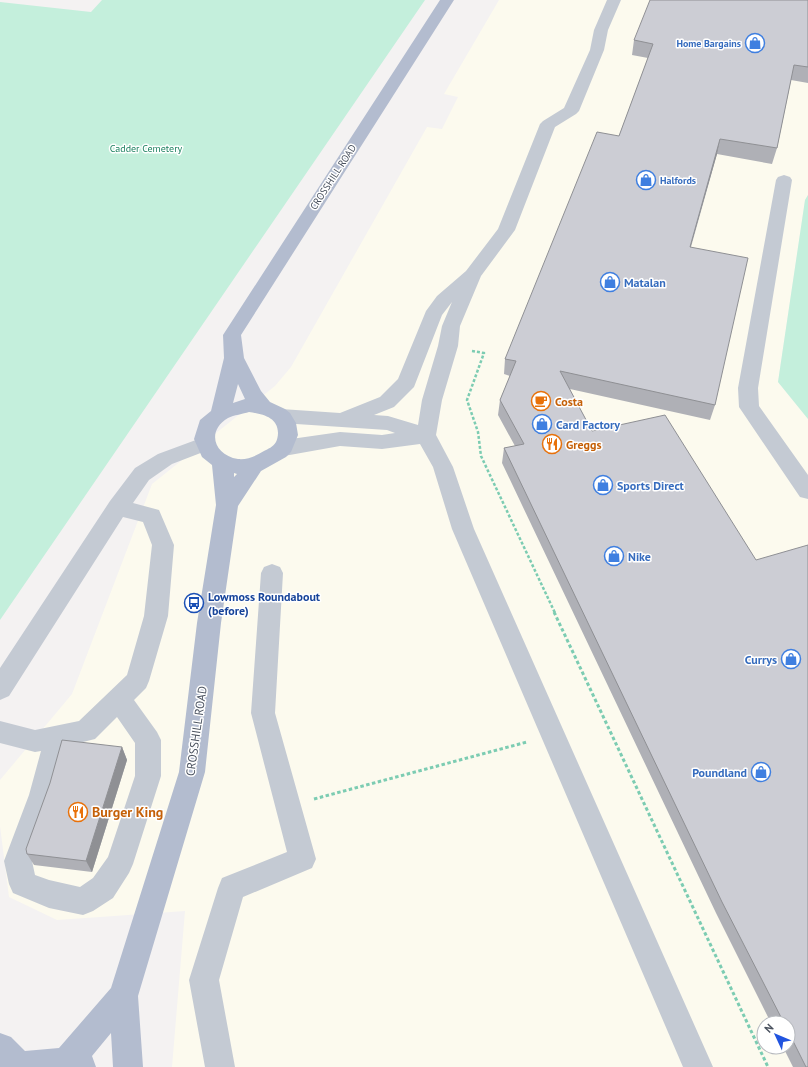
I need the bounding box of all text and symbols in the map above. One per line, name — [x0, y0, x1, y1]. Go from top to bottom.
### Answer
shop icon: Home Bargains — [744, 32, 766, 54]
place label: Home Bargains — [676, 37, 741, 50]
park label: Cadder Cemetery — [110, 142, 183, 155]
street label: CROSSHILL ROAD — [307, 142, 359, 212]
shop icon: Halfords — [635, 169, 657, 191]
place label: Halfords — [660, 174, 696, 187]
shop icon: Matalan — [599, 271, 621, 293]
place label: Matalan — [624, 275, 666, 290]
cafe icon: Costa — [530, 390, 552, 412]
place label: Costa — [555, 394, 583, 409]
shop icon: Card Factory — [531, 413, 553, 435]
place label: Card Factory — [556, 417, 620, 432]
restaurant icon: Greggs — [541, 433, 563, 455]
place label: Greggs — [566, 437, 601, 452]
shop icon: Sports Direct — [592, 474, 614, 496]
place label: Sports Direct — [617, 478, 685, 493]
shop icon: Nike — [603, 545, 625, 567]
place label: Nike — [628, 549, 651, 564]
place label: Lowmoss Roundabout (before) — [208, 589, 321, 618]
bus stop icon: Lowmoss Roundabout (before) — [183, 592, 205, 614]
shop icon: Currys — [780, 648, 802, 670]
place label: Currys — [745, 652, 777, 667]
street label: CROSSHILL ROAD — [182, 685, 210, 777]
shop icon: Poundland — [750, 761, 772, 783]
place label: Poundland — [692, 765, 747, 780]
restaurant icon: Burger King — [67, 801, 89, 823]
place label: Burger King — [92, 803, 163, 821]
north arrow — [756, 1015, 796, 1055]
text: N — [761, 1021, 776, 1036]

